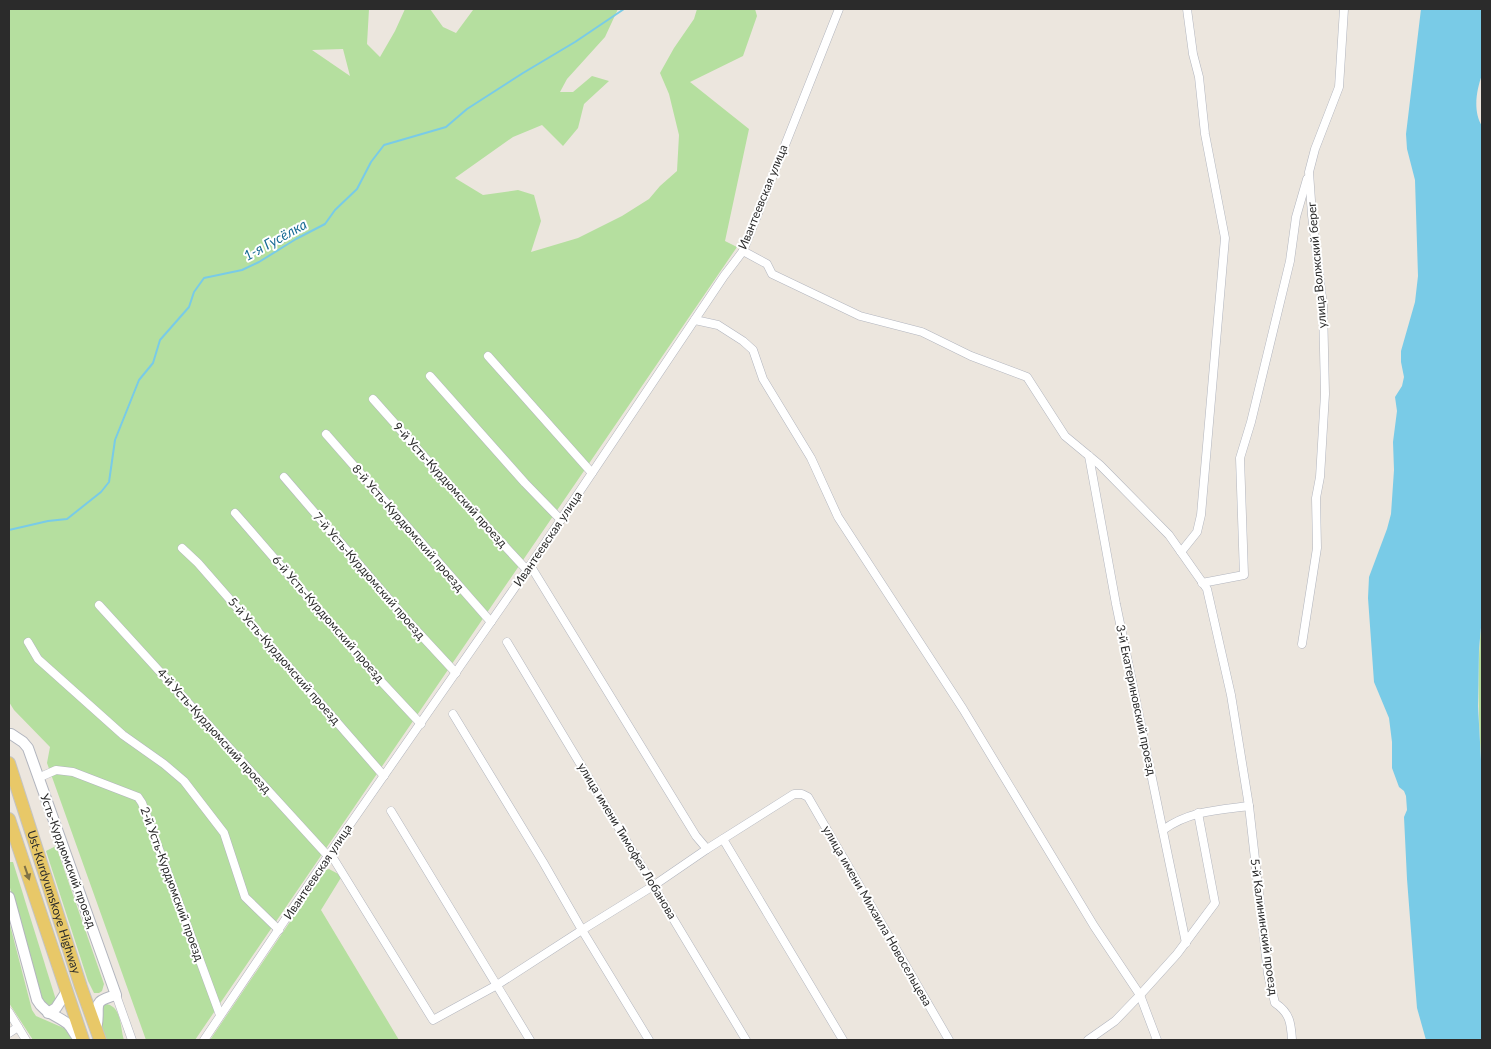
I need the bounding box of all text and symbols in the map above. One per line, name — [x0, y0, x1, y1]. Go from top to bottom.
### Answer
street label: Ивантеевская улица — [735, 142, 790, 251]
street label: улица Волжский берег — [1304, 201, 1329, 329]
water label: 1-я Гусёлка — [240, 215, 309, 264]
street label: 9-й Усть-Курдюмский проезд — [390, 419, 511, 551]
street label: 8-й Усть-Курдюмский проезд — [349, 461, 468, 595]
street label: Ивантеевская улица — [510, 488, 585, 589]
street label: 7-й Усть-Курдюмский проезд — [310, 509, 429, 643]
street label: 6-й Усть-Курдюмский проезд — [269, 552, 388, 686]
street label: 5-й Усть-Курдюмский проезд — [225, 594, 344, 728]
street label: 3-й Екатериновский проезд — [1113, 623, 1160, 777]
street label: 4-й Усть-Курдюмский проезд — [154, 665, 275, 797]
street label: улица имени Тимофея Лобанова — [575, 760, 680, 922]
street label: Усть-Курдюмский проезд — [37, 792, 100, 931]
street label: 2-й Усть-Курдюмский проезд — [138, 805, 208, 964]
street label: Ивантеевская улица — [280, 821, 355, 922]
street label: улица имени Михаила Новосельцева — [819, 823, 935, 1009]
street label: Ust-Kurdyumskoye Highway — [24, 828, 84, 976]
street label: 5-й Калининский проезд — [1247, 858, 1282, 997]
one-way arrow — [24, 866, 31, 881]

